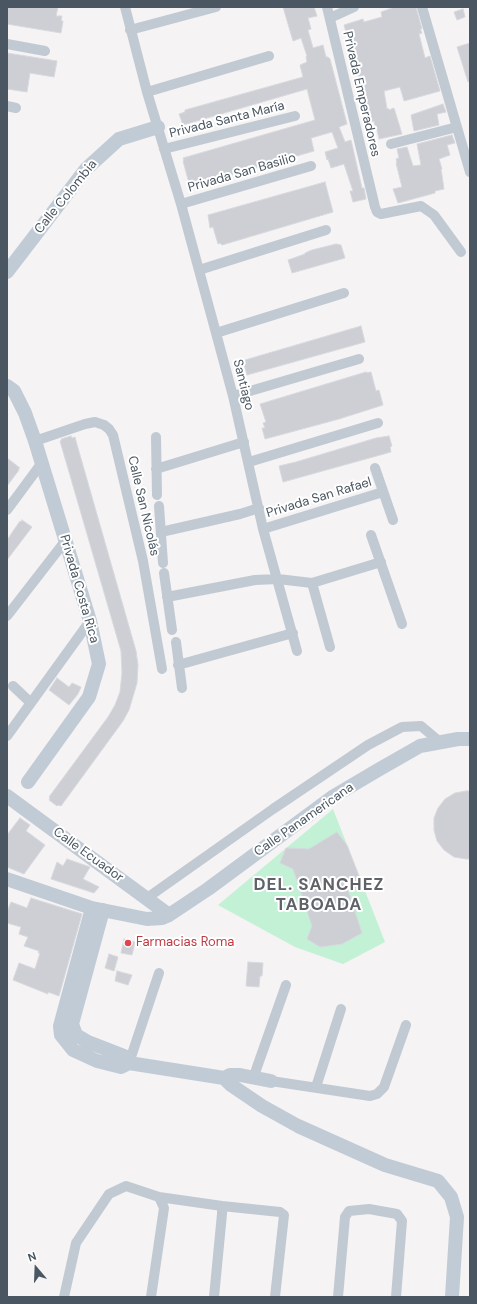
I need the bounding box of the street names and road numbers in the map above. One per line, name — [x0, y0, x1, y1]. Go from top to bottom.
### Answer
street label: Privada Emperadores — [339, 30, 383, 158]
street label: Privada Santa María — [168, 98, 286, 142]
street label: Privada San Basilio — [186, 150, 298, 196]
street label: Calle Colombia — [31, 157, 101, 237]
street label: Santiago — [229, 358, 257, 412]
street label: Calle San Nicolás — [124, 454, 162, 558]
street label: Privada San Rafael — [264, 475, 374, 521]
street label: Privada Costa Rica — [56, 533, 102, 645]
street label: Calle Panamericana — [251, 780, 357, 860]
street label: Calle Ecuador — [50, 824, 126, 886]

